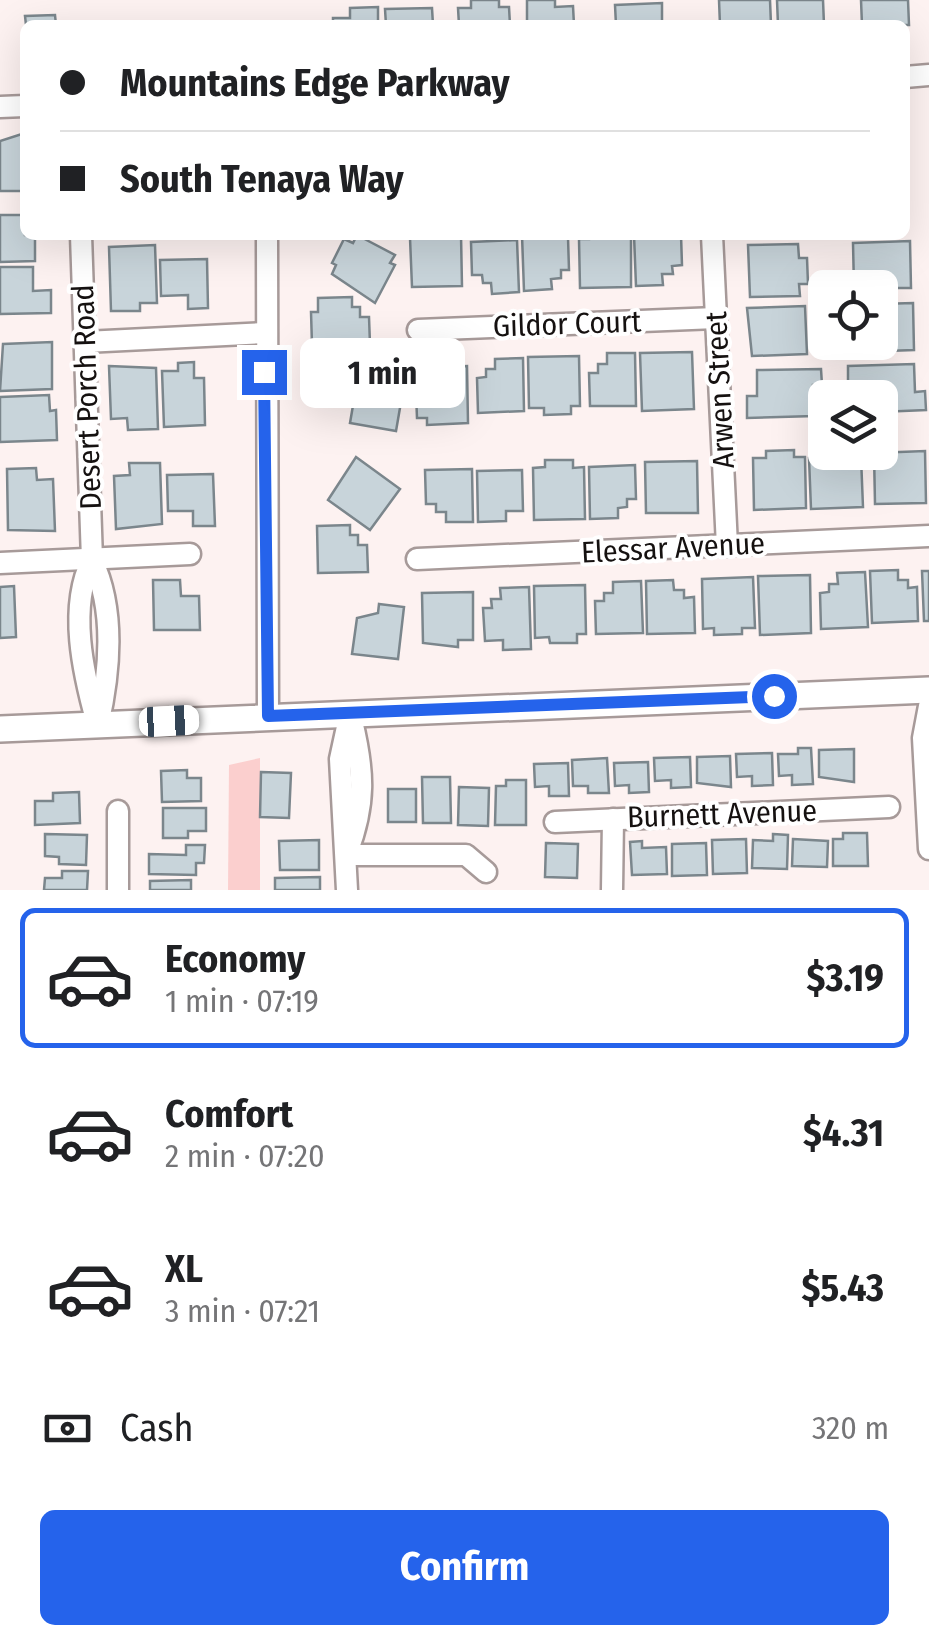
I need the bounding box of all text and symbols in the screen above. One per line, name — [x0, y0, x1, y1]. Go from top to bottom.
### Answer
text: Mountains Edge Parkway — [120, 60, 510, 106]
text: South Tenaya Way — [120, 156, 404, 202]
map controls — [808, 270, 898, 470]
button: locate — [808, 270, 898, 360]
street label: Desert Porch Road — [65, 284, 109, 510]
street label: Gildor Court — [492, 303, 642, 345]
street label: Arwen Street — [698, 310, 742, 470]
callout: 1 min — [299, 337, 464, 407]
route end — [242, 350, 287, 395]
text: 1 min — [348, 354, 417, 392]
button: layers — [808, 380, 898, 470]
street label: Elessar Avenue — [580, 525, 766, 571]
route start — [752, 674, 797, 719]
car — [138, 704, 200, 738]
street label: Burnett Avenue — [626, 793, 818, 835]
icon: car — [45, 933, 135, 1023]
text: Economy — [165, 936, 305, 982]
text: $3.19 — [806, 955, 884, 1001]
text: 1 min · 07:19 — [165, 982, 319, 1020]
icon: car — [45, 1088, 135, 1178]
text: Comfort — [165, 1091, 293, 1137]
text: $4.31 — [803, 1110, 884, 1156]
text: 2 min · 07:20 — [165, 1137, 325, 1175]
icon: car — [45, 1243, 135, 1333]
text: XL — [165, 1246, 203, 1292]
text: $5.43 — [801, 1265, 884, 1311]
text: 3 min · 07:21 — [165, 1292, 320, 1330]
icon: cash — [40, 1401, 95, 1456]
text: Cash — [120, 1405, 194, 1451]
text: 320 m — [812, 1409, 889, 1447]
button: Confirm — [40, 1510, 889, 1625]

